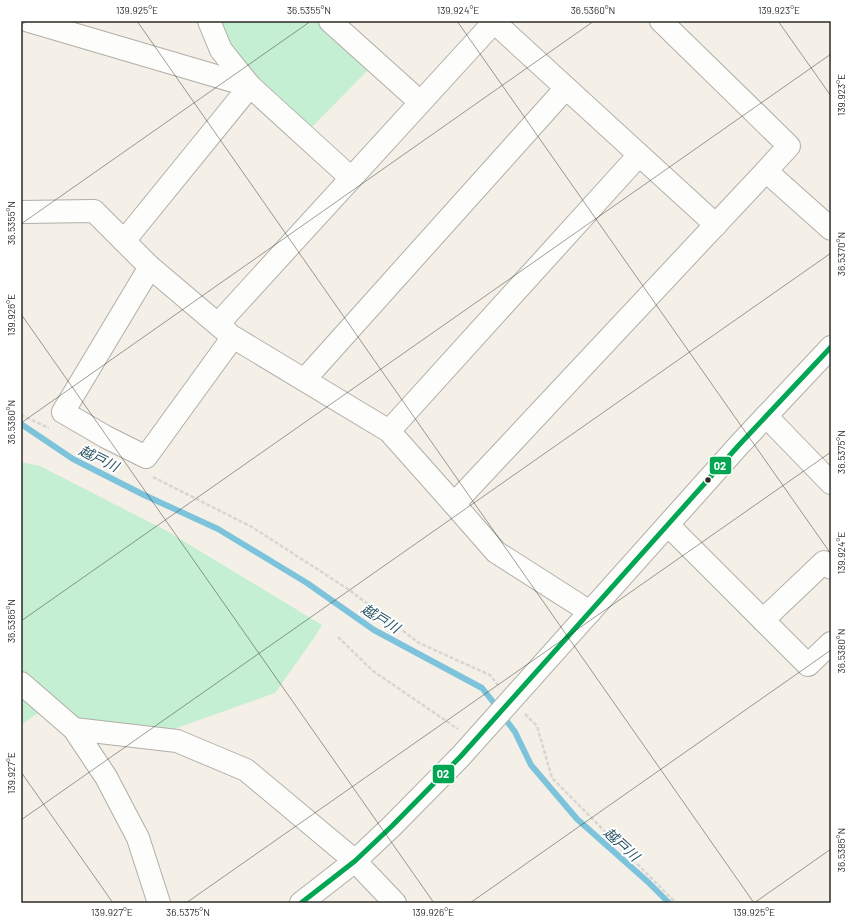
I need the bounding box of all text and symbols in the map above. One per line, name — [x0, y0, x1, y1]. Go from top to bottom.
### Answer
text: 139.925°E — [116, 4, 158, 16]
text: 36.5355°N — [287, 4, 331, 16]
text: 139.924°E — [437, 4, 479, 16]
text: 36.5360°N — [571, 4, 615, 16]
text: 139.923°E — [758, 4, 800, 16]
text: 139.923°E — [835, 74, 847, 116]
text: 36.5355°N — [5, 201, 17, 245]
text: 36.5370°N — [835, 232, 847, 276]
text: 139.926°E — [5, 294, 17, 336]
text: 36.5360°N — [5, 400, 17, 444]
text: 36.5375°N — [835, 430, 847, 474]
water label: 越戸川 — [76, 441, 123, 476]
line badge: 02 — [709, 456, 732, 475]
text: 02 — [714, 459, 726, 472]
unlabelled marker — [703, 475, 713, 485]
text: 139.924°E — [835, 532, 847, 574]
text: 36.5365°N — [5, 599, 17, 643]
water label: 越戸川 — [359, 600, 405, 637]
text: 36.5380°N — [835, 629, 847, 673]
text: 139.927°E — [5, 752, 17, 794]
line badge: 02 — [432, 764, 455, 784]
text: 02 — [437, 767, 449, 780]
water label: 越戸川 — [601, 824, 645, 866]
text: 36.5385°N — [835, 828, 847, 872]
text: 139.927°E — [91, 906, 133, 918]
text: 36.5375°N — [166, 906, 210, 918]
text: 139.926°E — [412, 906, 454, 918]
text: 139.925°E — [733, 906, 775, 918]

